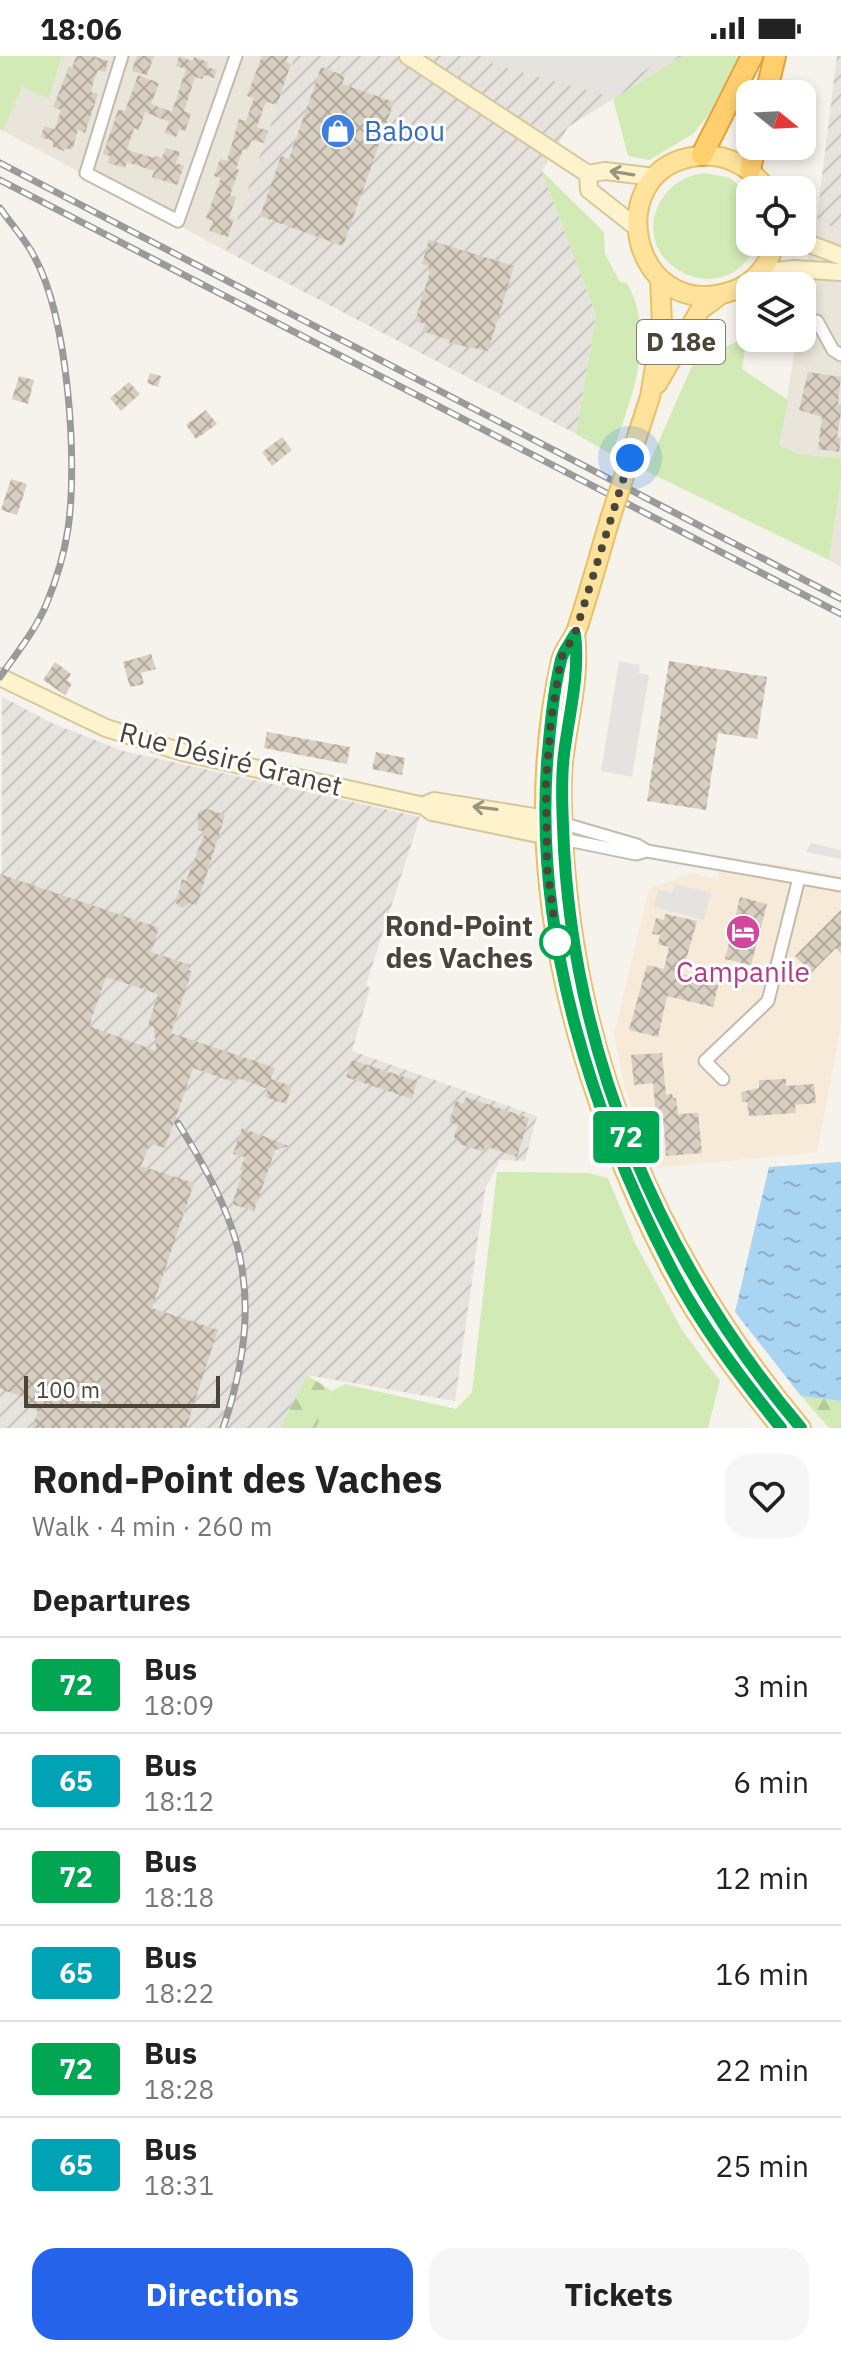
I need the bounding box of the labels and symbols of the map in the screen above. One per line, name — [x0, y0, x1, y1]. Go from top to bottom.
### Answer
north arrow — [736, 80, 816, 160]
shop icon: Babou — [319, 112, 357, 150]
place label: Babou — [364, 112, 445, 149]
one-way arrow — [609, 165, 635, 180]
road number: D 18e — [637, 320, 725, 364]
your location — [610, 438, 650, 478]
street label: Rue Désiré Granet — [116, 713, 346, 804]
one-way arrow — [473, 800, 498, 815]
place label: Rond-Point des Vaches — [385, 907, 533, 976]
hotel icon: Campanile — [724, 913, 762, 951]
marker: Rond-Point des Vaches — [540, 925, 574, 959]
place label: Campanile — [676, 953, 810, 990]
line badge: 72 — [590, 1111, 662, 1163]
scale bar — [24, 1372, 220, 1408]

